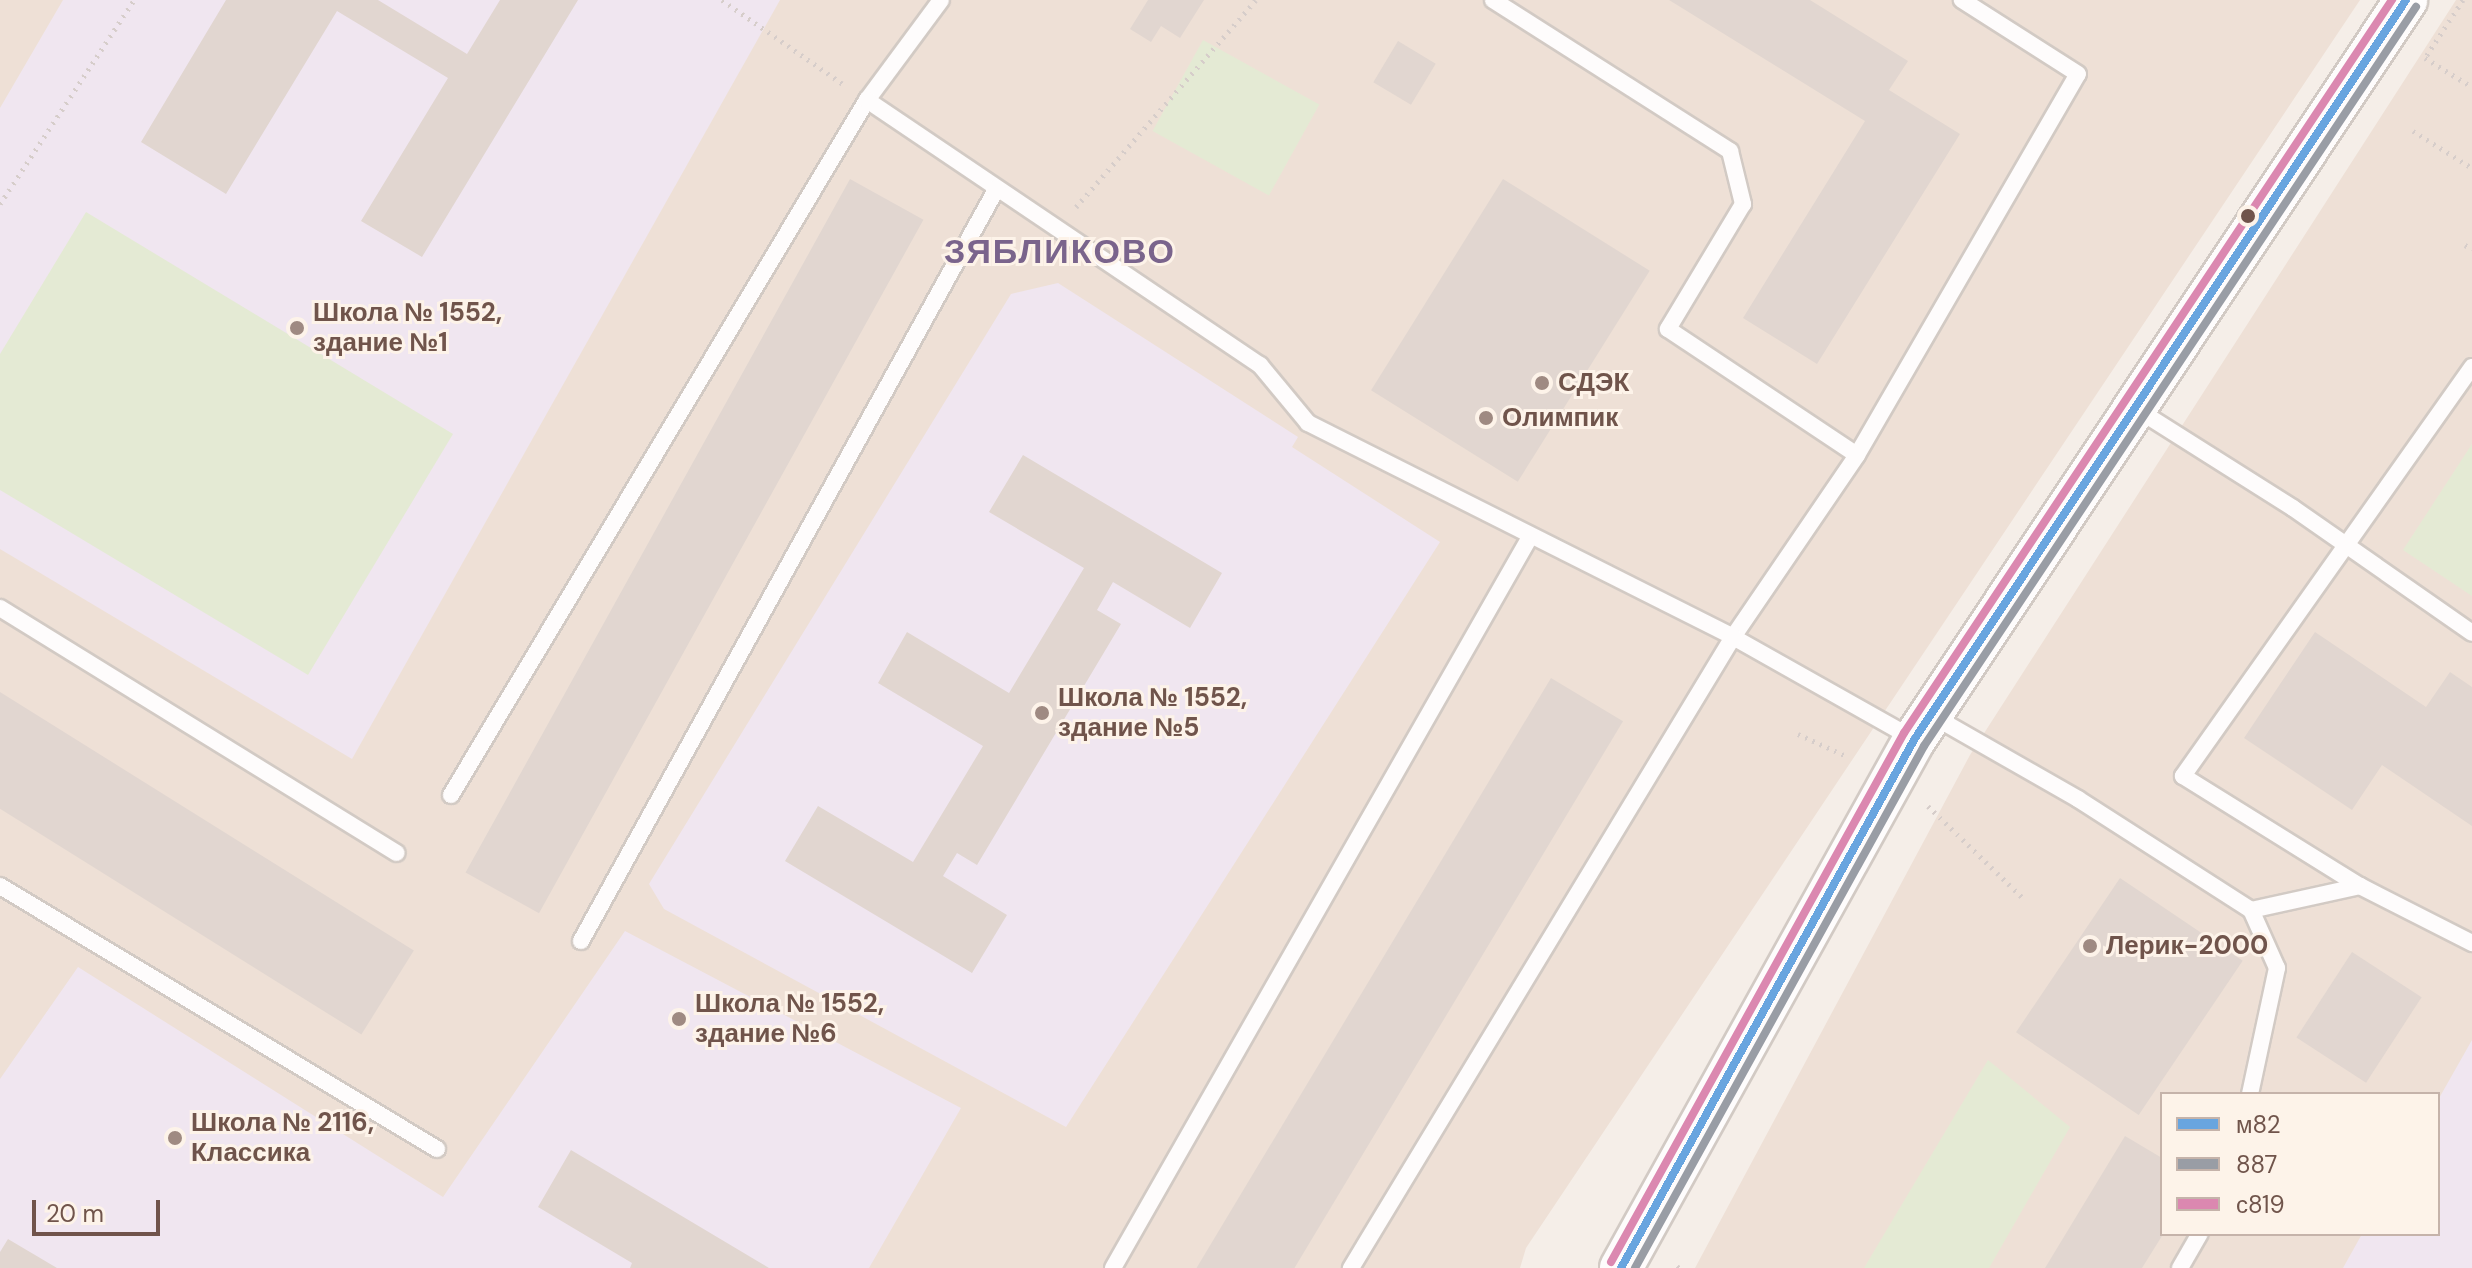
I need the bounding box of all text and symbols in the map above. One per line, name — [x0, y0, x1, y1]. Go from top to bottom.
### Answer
unlabelled marker — [2240, 208, 2256, 224]
district label: ЗЯБЛИКОВО — [944, 232, 1176, 272]
place label: Школа № 1552, здание №1 — [313, 297, 502, 358]
marker: Школа № 1552, здание №1 — [288, 319, 306, 337]
place label: СДЭК — [1558, 367, 1629, 399]
marker: СДЭК — [1533, 374, 1551, 392]
place label: Олимпик — [1502, 402, 1618, 434]
marker: Олимпик — [1477, 409, 1495, 427]
place label: Школа № 1552, здание №5 — [1058, 682, 1247, 744]
marker: Школа № 1552, здание №5 — [1033, 704, 1051, 722]
place label: Лерик-2000 — [2106, 930, 2268, 962]
marker: Лерик-2000 — [2081, 937, 2099, 955]
place label: Школа № 1552, здание №6 — [695, 988, 884, 1050]
marker: Школа № 1552, здание №6 — [670, 1010, 688, 1028]
legend — [2160, 1092, 2440, 1236]
place label: Школа № 2116, Классика — [191, 1107, 374, 1168]
text: м82 — [2236, 1109, 2281, 1140]
marker: Школа № 2116, Классика — [166, 1129, 184, 1147]
text: 887 — [2236, 1149, 2277, 1180]
scale bar — [36, 1184, 164, 1234]
text: с819 — [2236, 1189, 2285, 1220]
text: 20 m — [46, 1198, 104, 1229]

